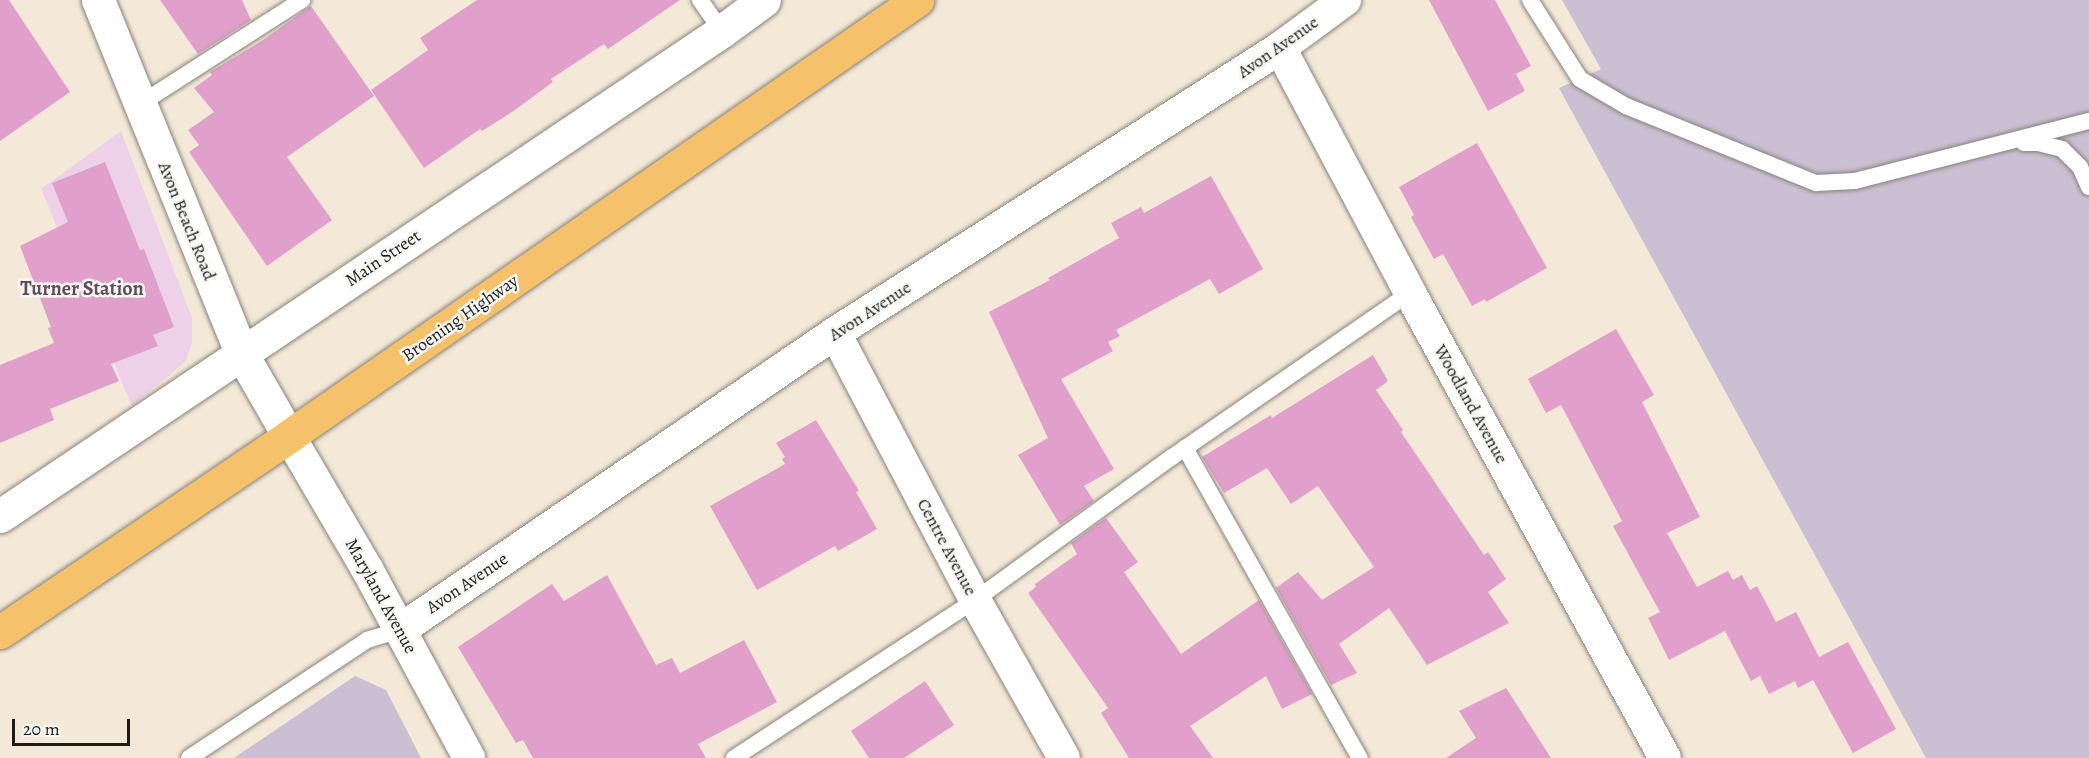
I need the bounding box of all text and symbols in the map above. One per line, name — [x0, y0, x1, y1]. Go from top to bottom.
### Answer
street label: Avon Avenue — [1233, 11, 1323, 83]
street label: Avon Beach Road — [153, 159, 221, 283]
street label: Main Street — [341, 225, 425, 291]
street label: Broening Highway — [398, 270, 522, 366]
district label: Turner Station — [20, 276, 144, 300]
street label: Avon Avenue — [825, 276, 915, 346]
street label: Woodland Avenue — [1429, 341, 1513, 467]
street label: Centre Avenue — [912, 495, 982, 599]
street label: Maryland Avenue — [340, 535, 422, 657]
street label: Avon Avenue — [422, 548, 512, 618]
scale bar — [15, 707, 134, 745]
text: 20 m — [23, 717, 60, 741]

